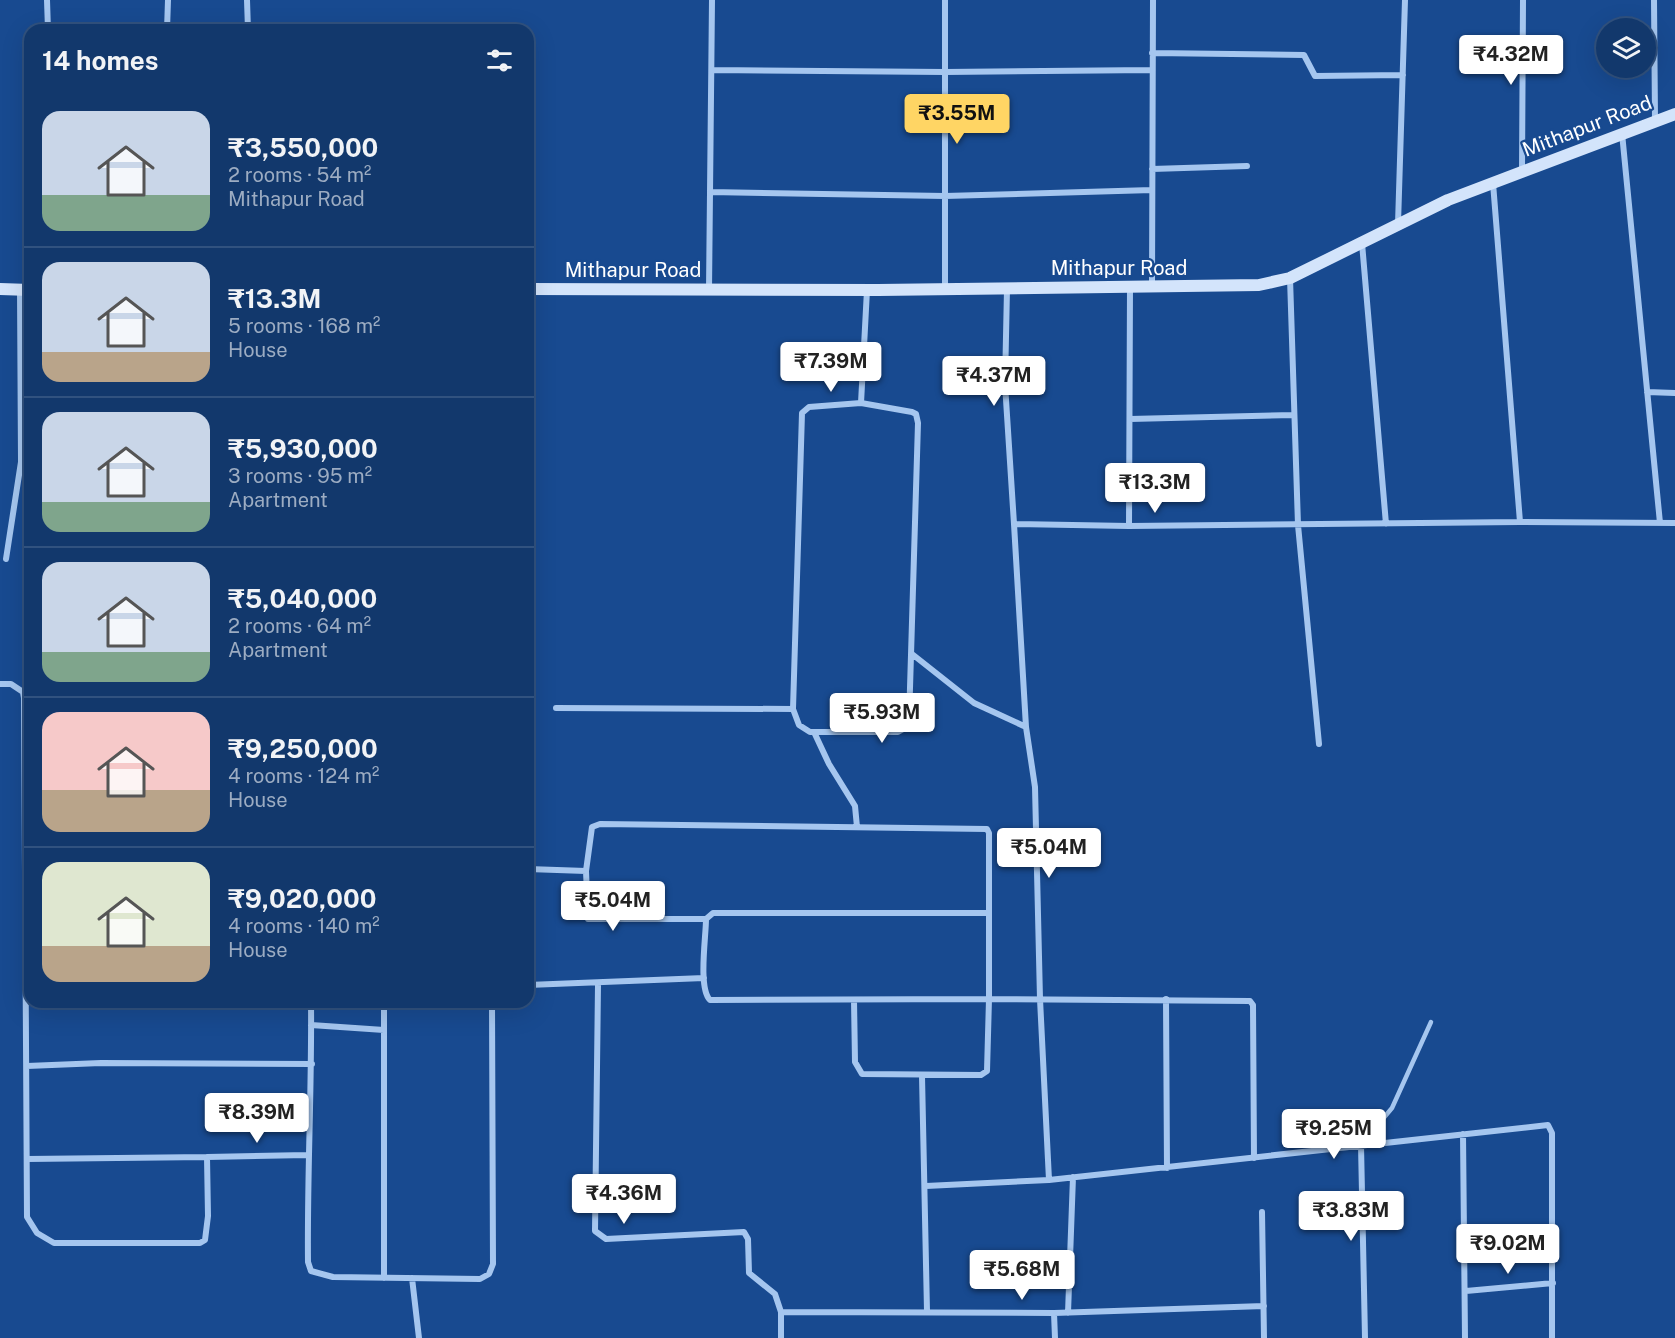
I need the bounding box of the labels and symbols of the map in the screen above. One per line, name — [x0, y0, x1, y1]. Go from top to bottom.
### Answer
pin: ₹4.32M — [1462, 35, 1560, 86]
street label: Mithapur Road — [1519, 90, 1655, 162]
pin: ₹3.55M — [908, 94, 1006, 145]
street label: Mithapur Road — [1051, 256, 1187, 280]
street label: Mithapur Road — [565, 258, 701, 282]
pin: ₹7.39M — [782, 342, 880, 393]
pin: ₹4.37M — [945, 356, 1043, 407]
pin: ₹13.3M — [1106, 463, 1204, 514]
pin: ₹5.93M — [833, 693, 931, 744]
pin: ₹5.04M — [1000, 828, 1098, 879]
pin: ₹5.04M — [564, 881, 662, 932]
pin: ₹8.39M — [208, 1093, 306, 1144]
pin: ₹9.25M — [1285, 1109, 1383, 1160]
pin: ₹4.36M — [575, 1174, 673, 1225]
pin: ₹3.83M — [1302, 1191, 1400, 1242]
pin: ₹9.02M — [1459, 1224, 1557, 1275]
pin: ₹5.68M — [973, 1250, 1071, 1301]

